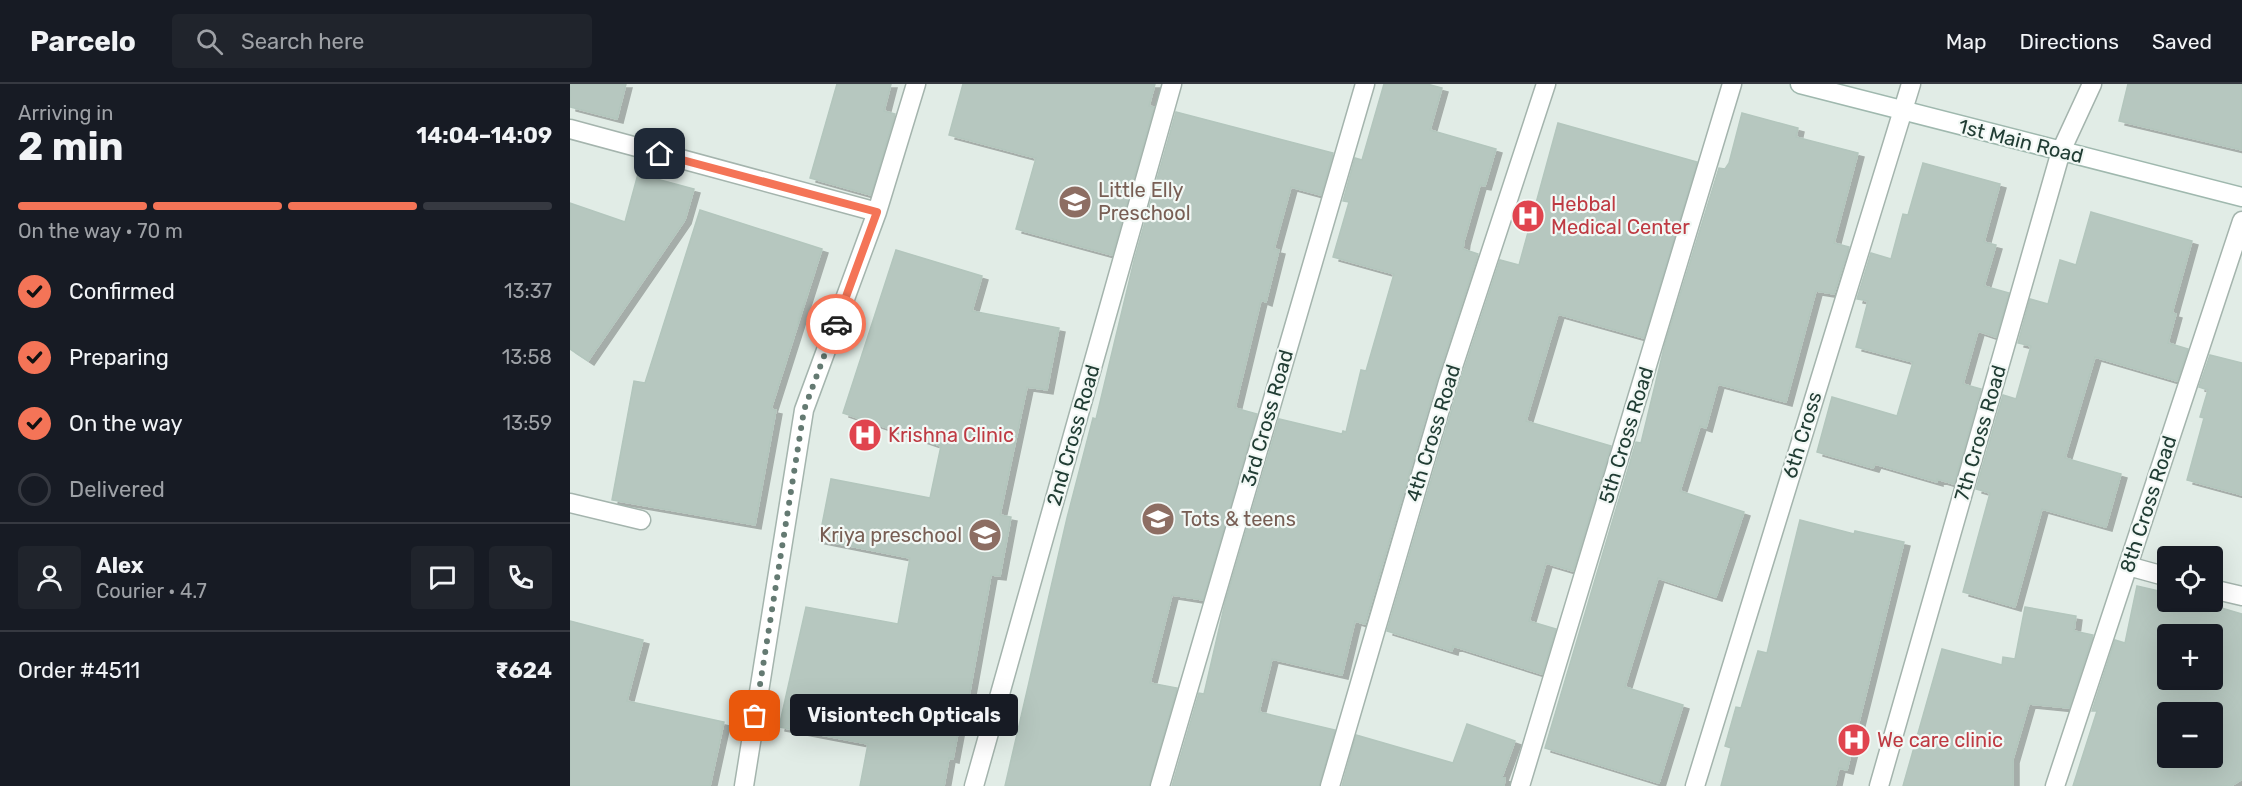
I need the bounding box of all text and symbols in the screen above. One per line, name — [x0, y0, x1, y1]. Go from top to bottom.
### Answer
search box — [172, 14, 592, 68]
text: Parcelo — [30, 25, 136, 58]
icon: search — [193, 25, 226, 58]
text: Search here — [241, 28, 364, 55]
text: Map — [1946, 29, 1987, 54]
text: Directions — [2020, 29, 2119, 54]
text: Saved — [2152, 29, 2212, 54]
text: Arriving in — [18, 101, 113, 125]
street label: 1st Main Road — [1956, 114, 2086, 168]
text: 14:04–14:09 — [416, 122, 552, 149]
text: 2 min — [18, 124, 124, 170]
pin — [634, 128, 685, 179]
icon: home — [643, 137, 676, 170]
place label: Little Elly Preschool — [1098, 178, 1191, 225]
school or university icon: Little Elly Preschool — [1057, 184, 1093, 220]
place label: Hebbal Medical Center — [1551, 192, 1690, 239]
hospital icon: Hebbal Medical Center — [1510, 198, 1546, 234]
text: On the way · 70 m — [18, 219, 183, 243]
icon: check — [18, 275, 51, 308]
text: Confirmed — [69, 278, 175, 305]
text: 13:37 — [504, 279, 552, 303]
courier — [806, 294, 866, 354]
icon: car — [820, 308, 853, 341]
icon: check — [18, 341, 51, 374]
text: Preparing — [69, 344, 169, 371]
text: 13:58 — [502, 345, 552, 369]
street label: 3rd Cross Road — [1236, 347, 1298, 489]
street label: 4th Cross Road — [1401, 361, 1465, 505]
street label: 2nd Cross Road — [1041, 362, 1105, 508]
street label: 7th Cross Road — [1949, 362, 2011, 504]
street label: 5th Cross Road — [1594, 364, 1658, 506]
street label: 6th Cross — [1777, 389, 1827, 481]
icon: check — [18, 407, 51, 440]
text: On the way — [69, 410, 183, 437]
text: 13:59 — [503, 411, 552, 435]
hospital icon: Krishna Clinic — [847, 417, 883, 453]
place label: Krishna Clinic — [888, 423, 1014, 447]
street label: 8th Cross Road — [2115, 433, 2181, 575]
text: Delivered — [69, 476, 165, 503]
school or university icon: Tots & teens — [1140, 501, 1176, 537]
place label: Tots & teens — [1181, 507, 1296, 531]
school or university icon: Kriya preschool — [967, 517, 1003, 553]
place label: Kriya preschool — [819, 523, 962, 547]
button: person — [18, 546, 81, 609]
button: chat — [411, 546, 474, 609]
button: phone — [489, 546, 552, 609]
map controls — [2157, 546, 2223, 768]
button: locate — [2157, 546, 2223, 612]
text: Alex — [96, 552, 144, 579]
text: Courier · 4.7 — [96, 579, 207, 603]
button: + — [2157, 624, 2223, 690]
text: Order #4511 — [18, 657, 140, 684]
text: ₹624 — [495, 657, 552, 684]
pin — [729, 690, 780, 741]
callout: Visiontech Opticals — [791, 695, 1019, 737]
icon: bag — [738, 699, 771, 732]
button: − — [2157, 702, 2223, 768]
text: Visiontech Opticals — [807, 703, 1001, 727]
hospital icon: We care clinic — [1836, 722, 1872, 758]
place label: We care clinic — [1877, 728, 2003, 752]

